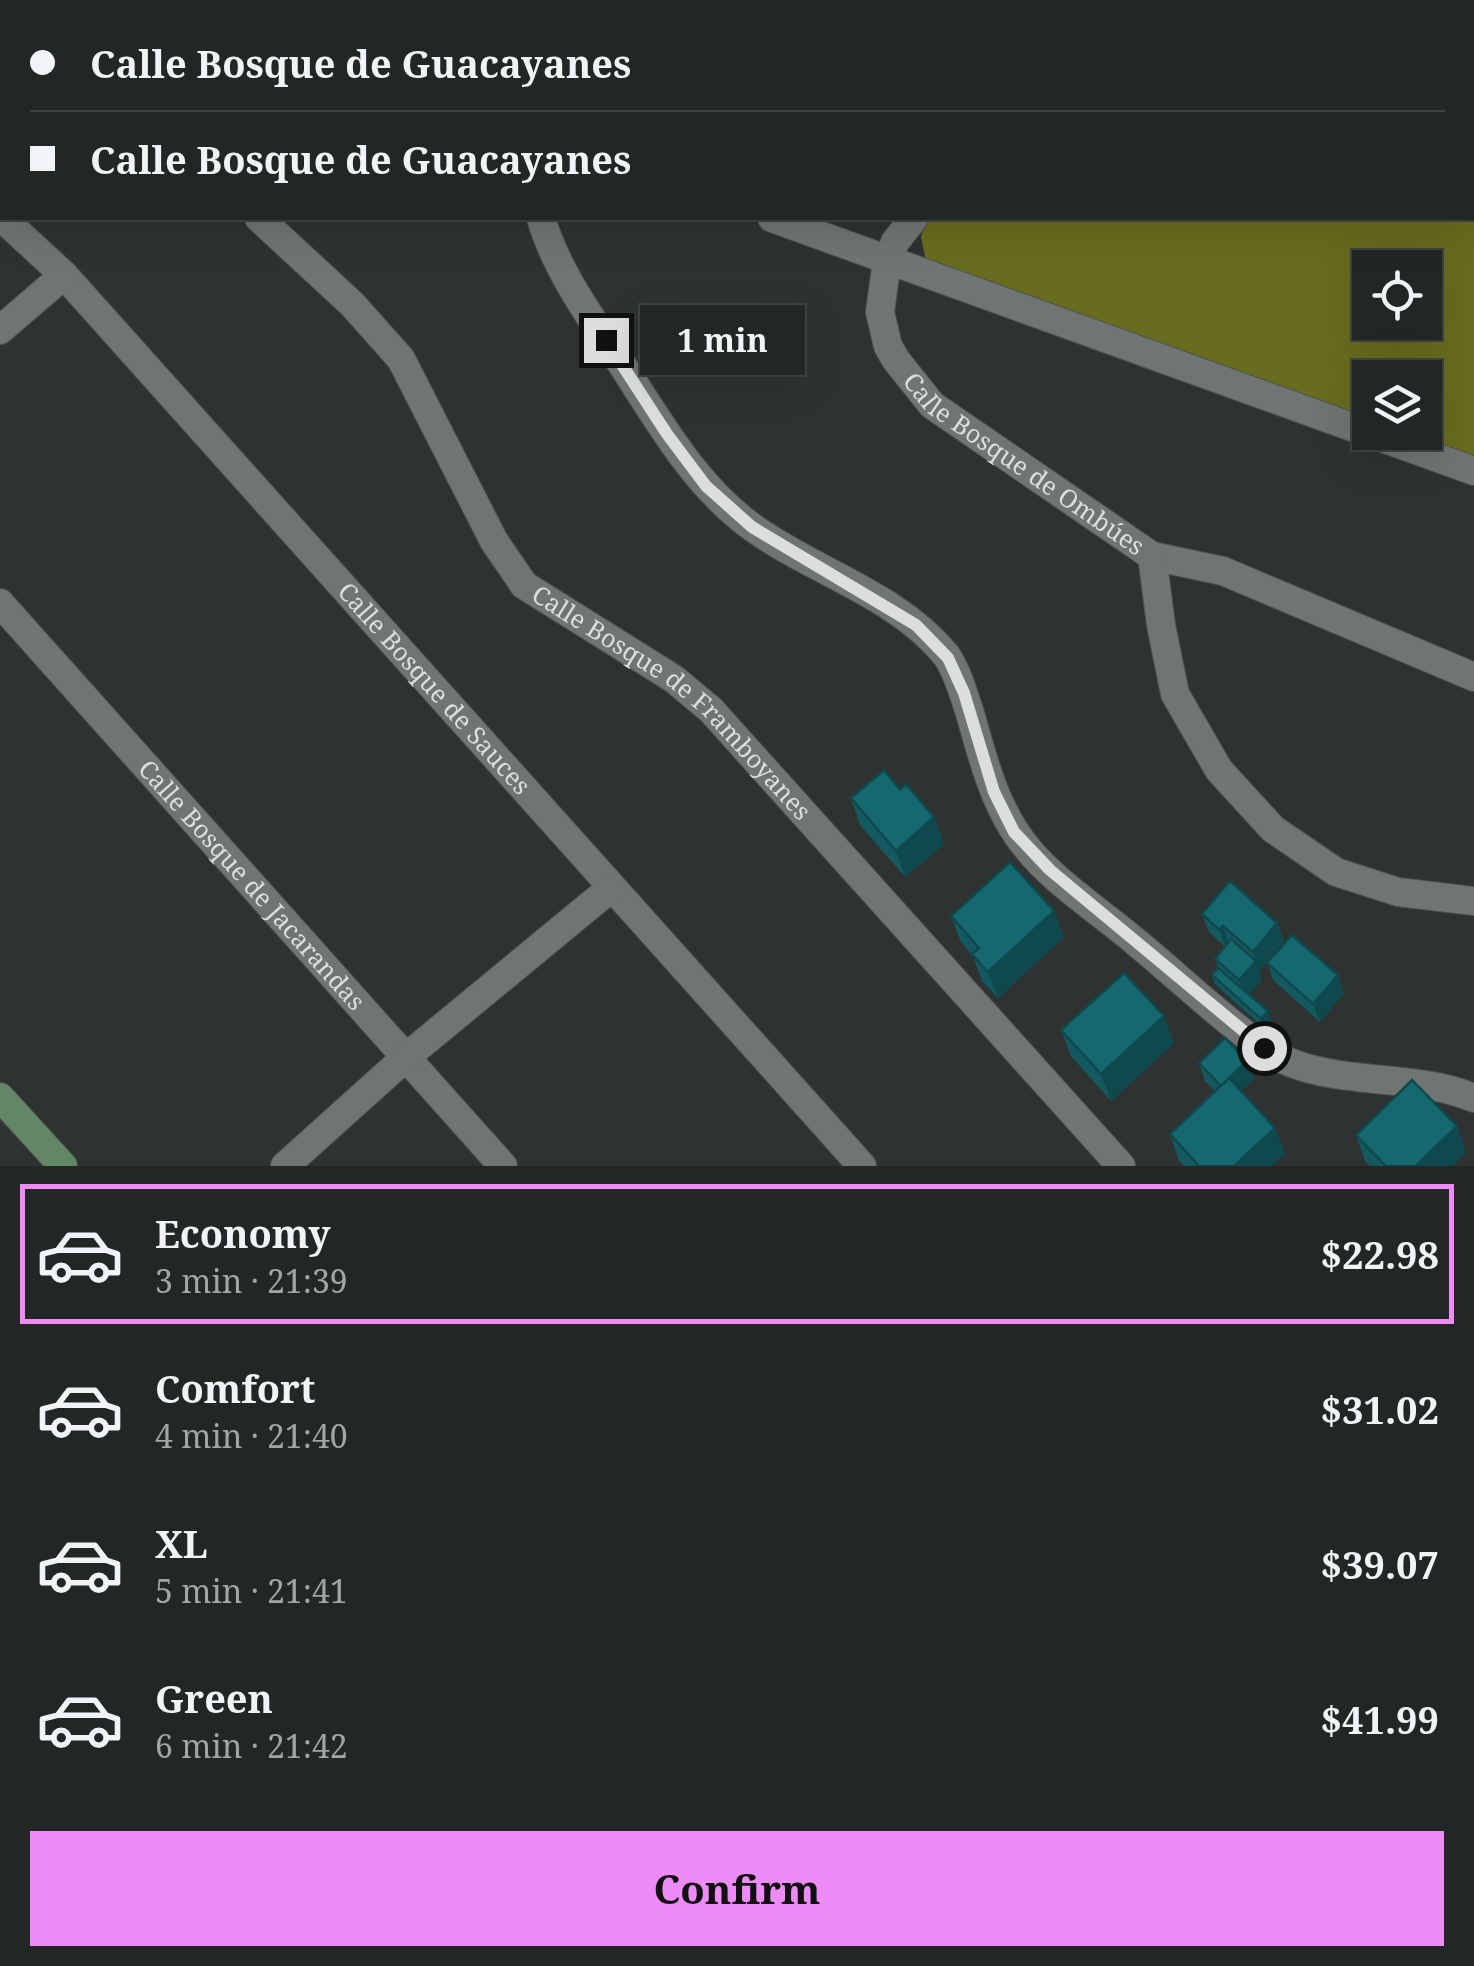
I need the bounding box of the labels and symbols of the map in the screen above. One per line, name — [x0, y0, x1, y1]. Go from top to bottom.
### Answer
callout: 1 min — [641, 305, 806, 375]
route end — [584, 318, 629, 363]
street label: Calle Bosque de Ombúes — [896, 365, 1152, 562]
street label: Calle Bosque de Sauces — [331, 574, 539, 801]
street label: Calle Bosque de Framboyanes — [526, 576, 820, 827]
street label: Calle Bosque de Jacarandas — [132, 752, 374, 1017]
route start — [1242, 1026, 1287, 1071]

